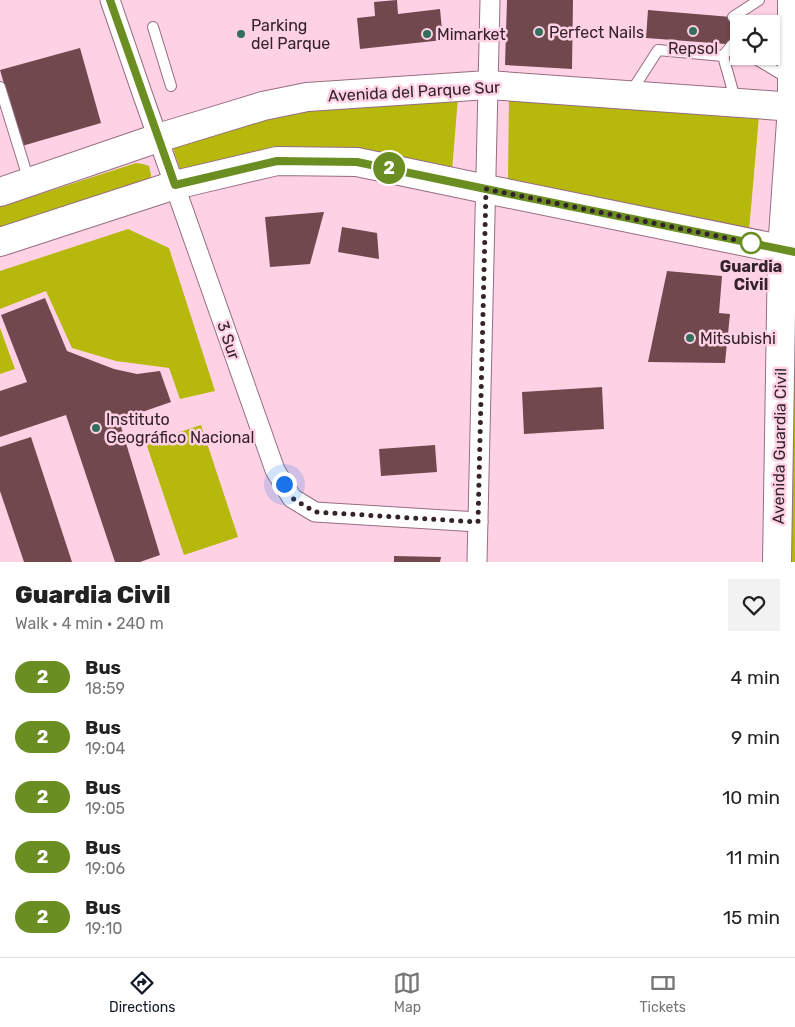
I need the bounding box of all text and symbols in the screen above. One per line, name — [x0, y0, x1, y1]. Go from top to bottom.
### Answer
map controls — [730, 15, 780, 65]
button: locate — [730, 15, 780, 65]
place label: Parking del Parque — [251, 16, 330, 53]
place label: Perfect Nails — [549, 23, 644, 42]
place label: Mimarket — [437, 25, 506, 44]
marker: Repsol — [687, 25, 699, 37]
marker: Perfect Nails — [533, 26, 545, 38]
marker: Parking del Parque — [235, 28, 247, 40]
marker: Mimarket — [421, 28, 433, 40]
place label: Repsol — [668, 39, 718, 58]
street label: Avenida del Parque Sur — [327, 77, 501, 105]
line badge: 2 — [373, 152, 405, 184]
text: 2 — [383, 157, 395, 179]
marker: Guardia Civil — [740, 232, 762, 254]
place label: Guardia Civil — [720, 257, 782, 294]
street label: 3 Sur — [213, 319, 244, 362]
place label: Mitsubishi — [700, 329, 776, 348]
marker: Mitsubishi — [684, 332, 696, 344]
street label: Avenida Guardia Civil — [769, 368, 790, 524]
place label: Instituto Geográfico Nacional — [106, 410, 254, 447]
marker: Instituto Geográfico Nacional — [90, 422, 102, 434]
your location — [272, 472, 297, 497]
button: heart — [728, 579, 780, 631]
text: Guardia Civil — [15, 581, 171, 609]
text: Walk · 4 min · 240 m — [15, 614, 164, 633]
text: Bus — [85, 656, 121, 679]
text: 2 — [37, 666, 48, 688]
text: 4 min — [731, 666, 780, 689]
text: 18:59 — [85, 679, 125, 698]
text: Bus — [85, 716, 121, 739]
text: 2 — [37, 726, 48, 748]
text: 9 min — [731, 726, 780, 749]
text: 19:04 — [85, 739, 126, 758]
text: Bus — [85, 776, 121, 799]
text: 2 — [37, 786, 48, 808]
text: 10 min — [722, 786, 780, 809]
text: 19:05 — [85, 799, 125, 818]
text: Bus — [85, 836, 121, 859]
text: 2 — [37, 846, 48, 868]
text: 11 min — [726, 846, 780, 869]
text: 19:06 — [85, 859, 125, 878]
text: Bus — [85, 896, 121, 919]
text: 2 — [37, 906, 48, 928]
text: 15 min — [723, 906, 780, 929]
text: 19:10 — [85, 919, 122, 938]
tab: Directions — [109, 969, 175, 1016]
tab: Map — [393, 969, 421, 1016]
tab: Tickets — [639, 969, 686, 1016]

